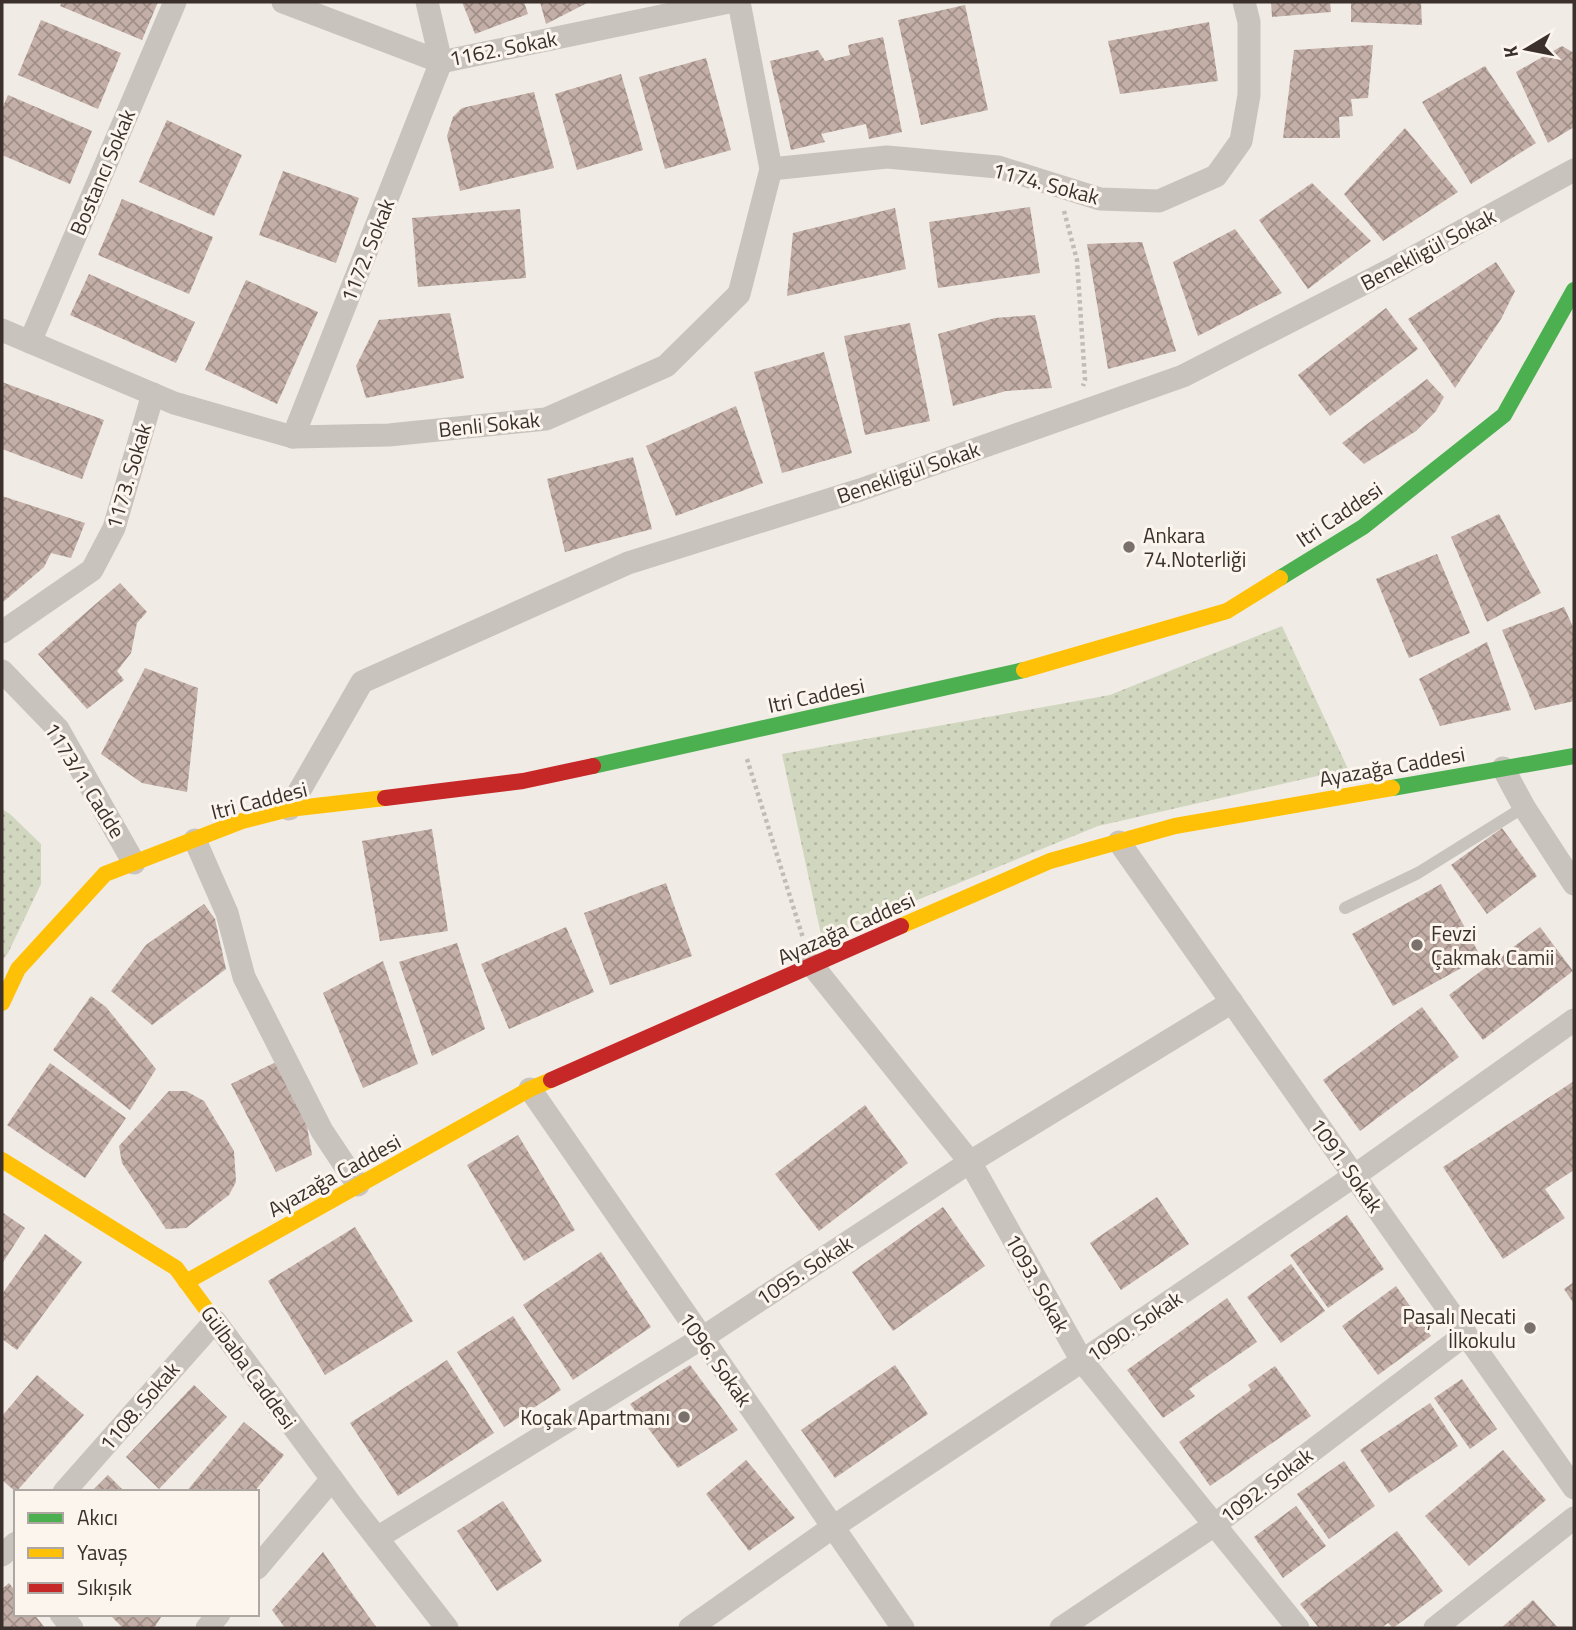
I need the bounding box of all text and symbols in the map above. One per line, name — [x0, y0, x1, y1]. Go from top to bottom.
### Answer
north arrow — [1492, 14, 1562, 84]
street label: 1162. Sokak — [446, 22, 560, 74]
text: K — [1495, 44, 1525, 60]
street label: Bostancı Sokak — [61, 104, 143, 240]
street label: 1174. Sokak — [989, 153, 1103, 213]
street label: 1172. Sokak — [332, 193, 402, 307]
street label: Benekligül Sokak — [1355, 200, 1501, 298]
street label: Benli Sokak — [437, 403, 541, 445]
street label: 1173. Sokak — [97, 419, 159, 533]
street label: Benekligül Sokak — [832, 433, 984, 511]
street label: Itri Caddesi — [1289, 473, 1389, 555]
place label: Ankara 74.Noterliği — [1143, 519, 1246, 575]
marker: Ankara 74.Noterliği — [1121, 539, 1137, 555]
street label: Itri Caddesi — [765, 669, 867, 721]
street label: 1173/1. Cadde — [37, 716, 133, 844]
street label: Ayazağa Caddesi — [1316, 737, 1468, 795]
street label: Itri Caddesi — [208, 773, 310, 827]
street label: Ayazağa Caddesi — [772, 883, 920, 973]
place label: Fevzi Çakmak Camii — [1431, 917, 1554, 973]
marker: Fevzi Çakmak Camii — [1409, 937, 1425, 953]
street label: 1091. Sokak — [1303, 1111, 1391, 1219]
street label: Ayazağa Caddesi — [262, 1125, 406, 1225]
street label: 1095. Sokak — [749, 1227, 859, 1313]
street label: 1093. Sokak — [998, 1227, 1078, 1339]
street label: 1090. Sokak — [1080, 1282, 1188, 1370]
street label: Gülbaba Caddesi — [193, 1299, 305, 1435]
place label: Paşalı Necati İlkokulu — [1402, 1300, 1516, 1356]
street label: 1096. Sokak — [672, 1305, 760, 1413]
marker: Paşalı Necati İlkokulu — [1522, 1320, 1538, 1336]
street label: 1108. Sokak — [91, 1354, 187, 1458]
place label: Koçak Apartmanı — [520, 1401, 670, 1433]
marker: Koçak Apartmanı — [676, 1409, 692, 1425]
street label: 1092. Sokak — [1213, 1439, 1319, 1531]
legend — [14, 1490, 259, 1616]
text: Akıcı — [77, 1501, 118, 1533]
text: Yavaş — [77, 1536, 128, 1568]
text: Sıkışık — [77, 1571, 132, 1603]

